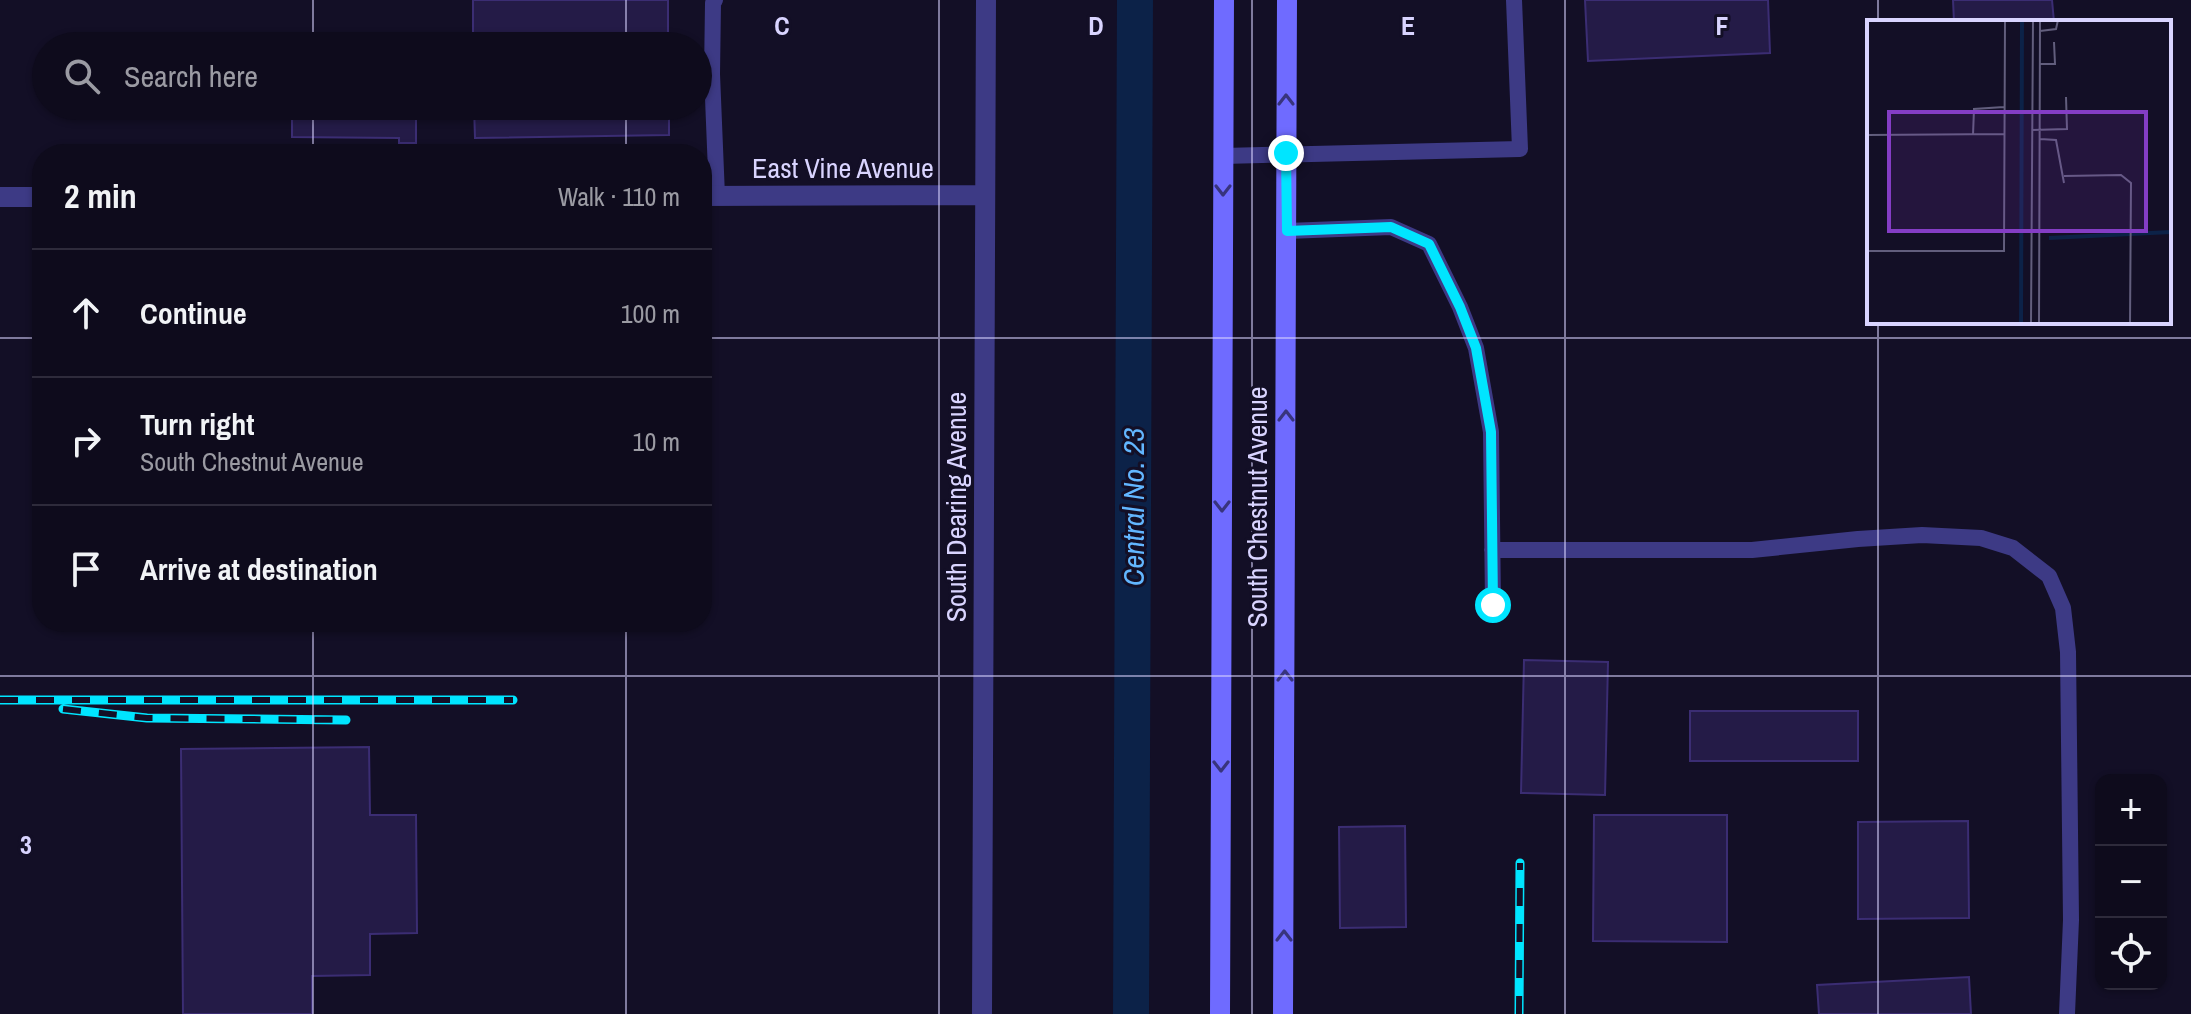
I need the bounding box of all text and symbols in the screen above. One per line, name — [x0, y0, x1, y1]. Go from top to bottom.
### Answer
text: C — [774, 8, 790, 43]
text: D — [1088, 8, 1104, 43]
text: E — [1401, 8, 1415, 43]
text: F — [1715, 8, 1729, 43]
inset map — [1867, 20, 2171, 324]
search box — [32, 32, 712, 120]
icon: search — [60, 54, 104, 98]
text: Search here — [124, 56, 258, 96]
one-way arrow — [1277, 93, 1295, 106]
route end — [1268, 135, 1304, 171]
street label: East Vine Avenue — [752, 149, 934, 187]
text: 2 min — [64, 173, 137, 219]
text: Walk · 110 m — [558, 179, 680, 214]
one-way arrow — [1214, 184, 1232, 197]
icon: ahead — [64, 291, 108, 335]
text: Continue — [140, 293, 247, 333]
text: 100 m — [621, 296, 680, 331]
street label: South Chestnut Avenue — [1238, 387, 1276, 627]
street label: South Dearing Avenue — [937, 392, 975, 622]
text: Turn right — [140, 404, 254, 444]
one-way arrow — [1277, 409, 1295, 422]
icon: right — [64, 419, 108, 463]
text: 10 m — [633, 424, 680, 459]
water label: Central No. 23 — [1113, 427, 1153, 586]
text: South Chestnut Avenue — [140, 444, 364, 479]
one-way arrow — [1213, 500, 1231, 513]
icon: arrive — [64, 547, 108, 591]
text: Arrive at destination — [140, 549, 378, 589]
route start — [1475, 587, 1511, 623]
one-way arrow — [1276, 669, 1294, 682]
one-way arrow — [1212, 760, 1230, 773]
map controls — [2095, 774, 2167, 990]
button: + — [2095, 774, 2167, 846]
text: 3 — [20, 827, 32, 862]
button: − — [2095, 846, 2167, 918]
button: locate — [2095, 918, 2167, 990]
one-way arrow — [1275, 929, 1293, 942]

